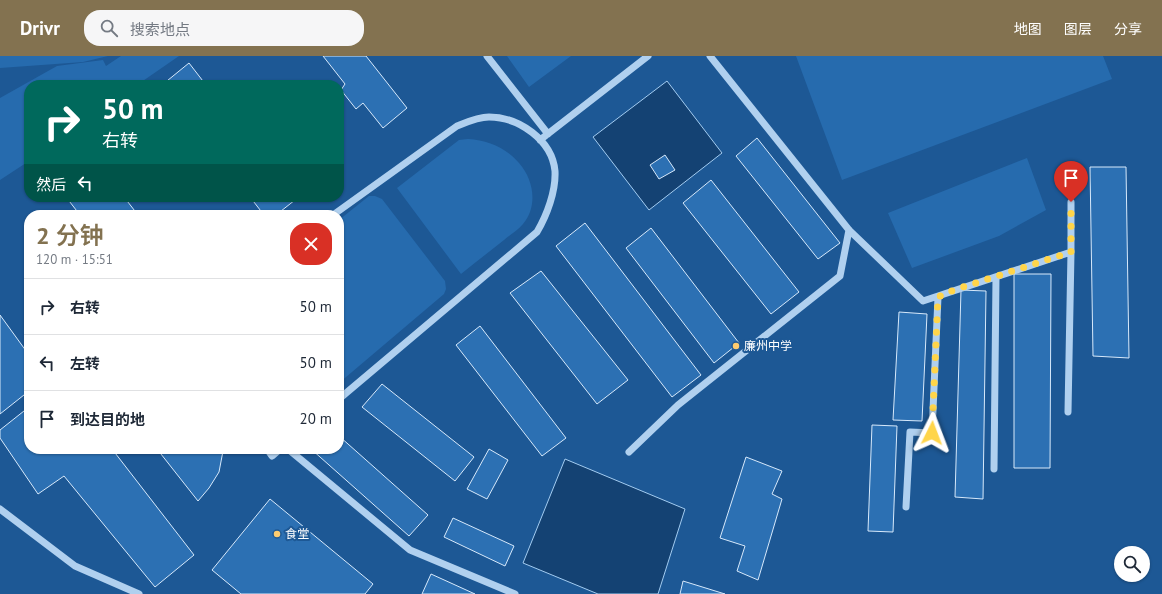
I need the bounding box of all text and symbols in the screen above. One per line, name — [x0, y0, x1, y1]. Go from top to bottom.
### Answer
search box — [84, 10, 364, 46]
text: Drivr — [20, 16, 60, 40]
icon: search — [98, 17, 120, 39]
text: 搜索地点 — [130, 20, 190, 39]
text: 地图 — [1014, 20, 1042, 38]
text: 图层 — [1064, 20, 1092, 38]
text: 分享 — [1114, 20, 1142, 38]
text: 50 m — [102, 90, 163, 127]
icon: right — [36, 96, 88, 148]
text: 右转 — [102, 129, 138, 152]
pin — [1054, 161, 1088, 202]
icon: arrive — [1060, 167, 1082, 189]
icon: left — [74, 172, 96, 194]
text: 然后 — [36, 175, 66, 194]
text: 2 分钟 — [36, 220, 104, 251]
button: close — [290, 223, 332, 265]
text: 120 m · 15:51 — [36, 251, 113, 268]
icon: right — [36, 296, 58, 318]
text: 50 m — [299, 297, 332, 316]
text: 右转 — [70, 298, 100, 317]
place label: 廉州中学 — [744, 338, 792, 353]
marker: 廉州中学 — [731, 341, 741, 351]
icon: left — [36, 352, 58, 374]
text: 50 m — [299, 353, 332, 372]
text: 左转 — [70, 354, 100, 373]
icon: arrive — [36, 408, 58, 430]
text: 20 m — [299, 409, 332, 428]
text: 到达目的地 — [70, 410, 145, 429]
position arrow — [911, 412, 953, 454]
place label: 食堂 — [285, 526, 309, 541]
marker: 食堂 — [272, 529, 282, 539]
map controls — [1114, 546, 1150, 582]
button: search — [1114, 546, 1150, 582]

